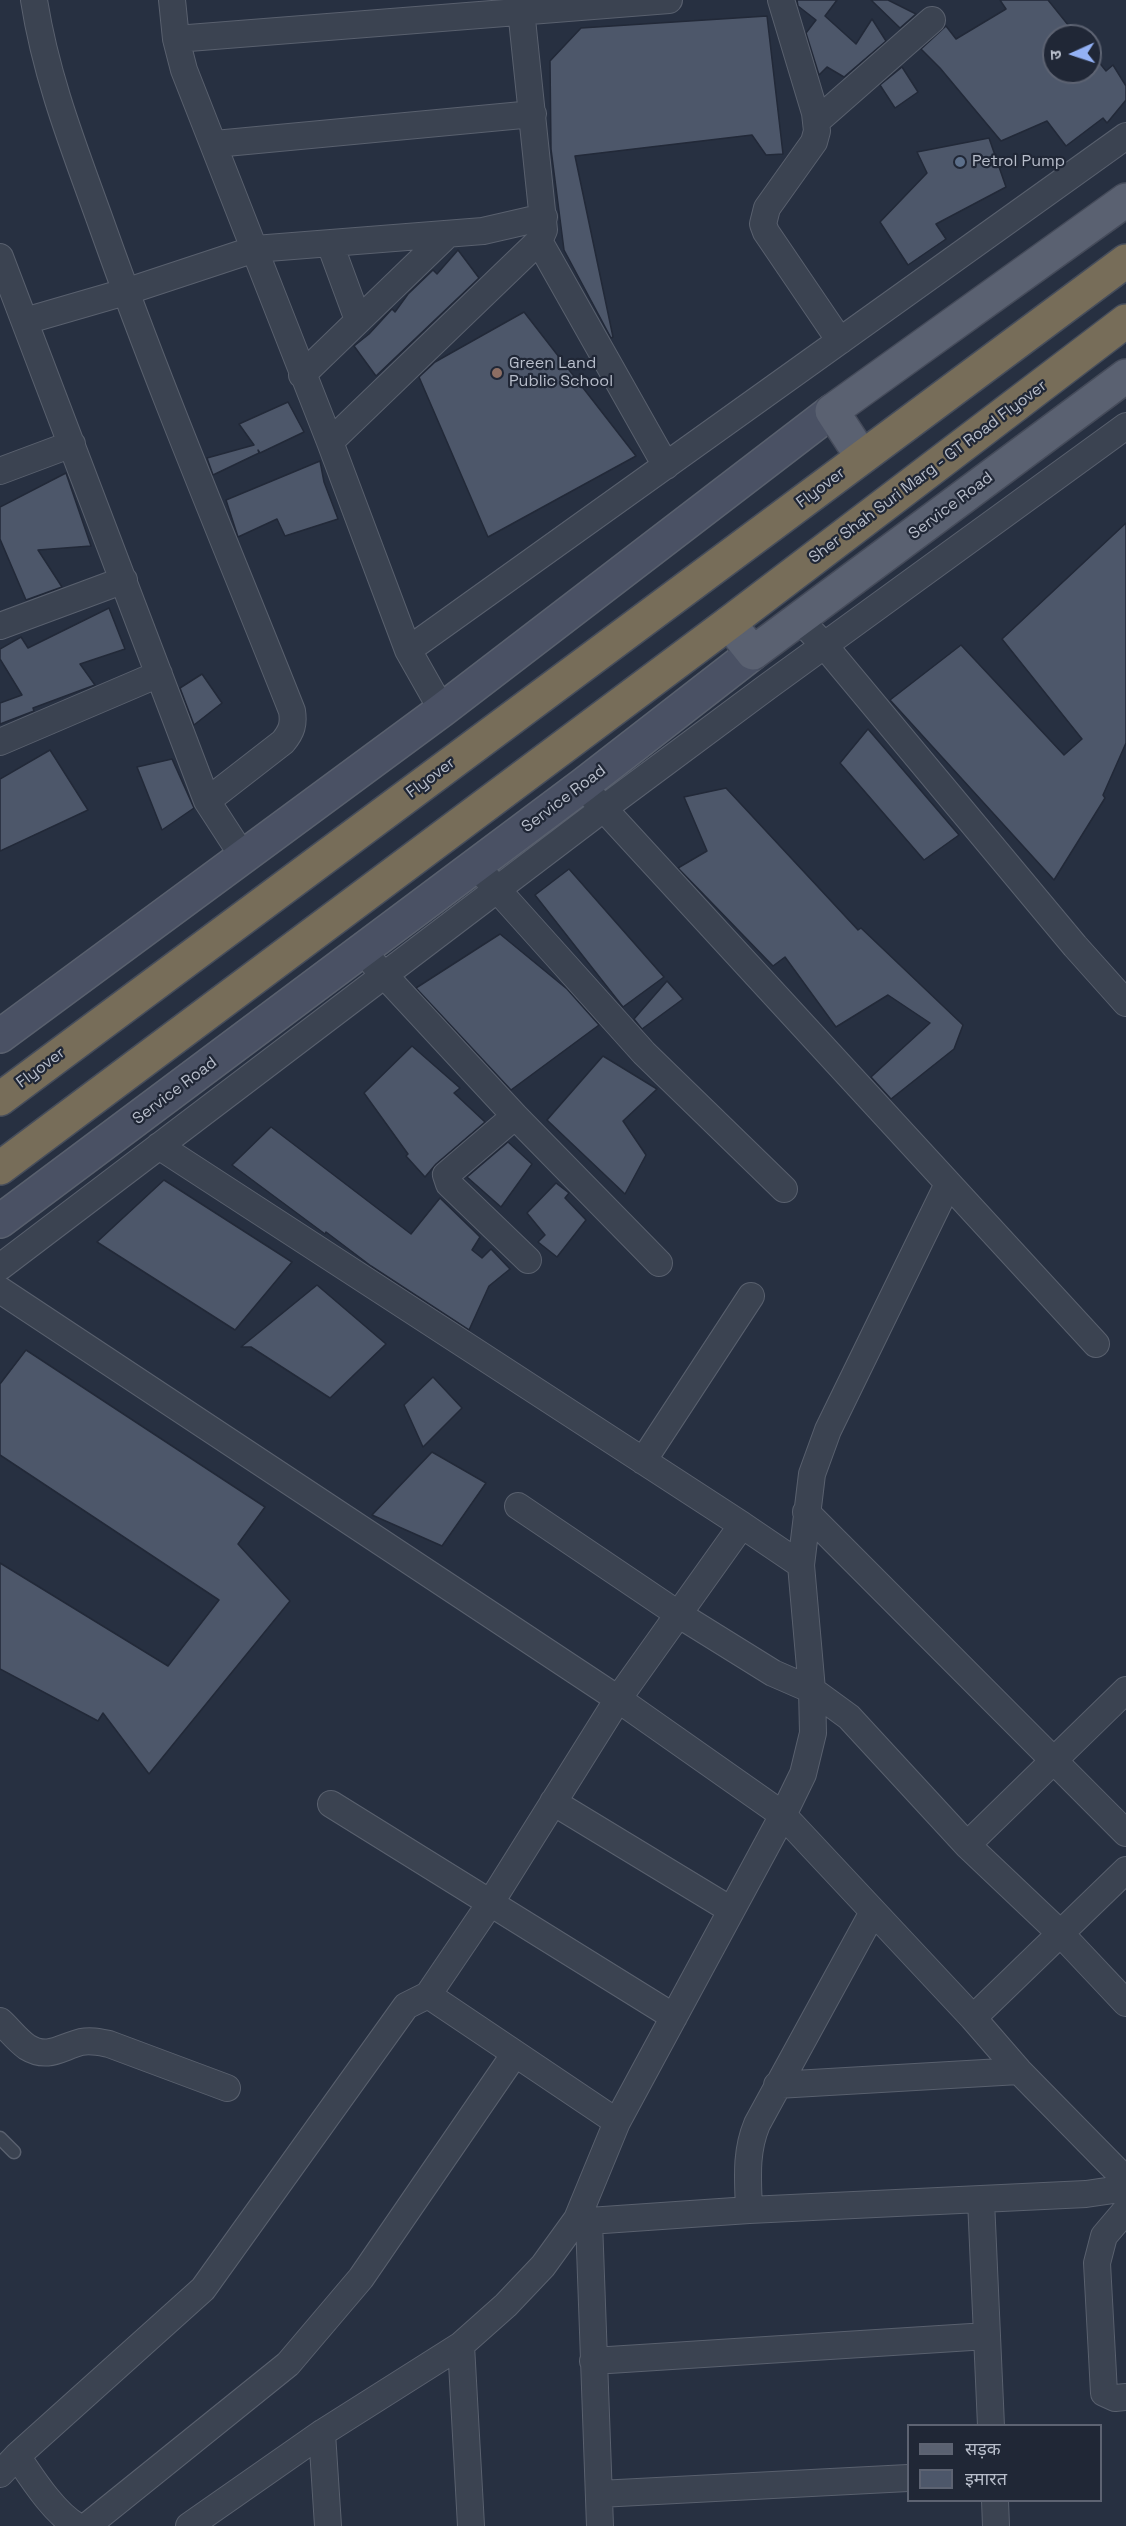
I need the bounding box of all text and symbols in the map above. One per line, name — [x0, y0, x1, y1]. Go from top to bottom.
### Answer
north arrow — [1042, 24, 1102, 84]
text: उ — [1045, 50, 1066, 60]
place label: Petrol Pump — [972, 152, 1065, 172]
marker: Petrol Pump — [953, 155, 967, 169]
place label: Green Land Public School — [509, 354, 613, 392]
marker: Green Land Public School — [490, 366, 504, 380]
street label: Sher Shah Suri Marg - GT Road Flyover — [805, 376, 1051, 568]
street label: Flyover — [793, 464, 849, 512]
street label: Service Road — [905, 468, 997, 544]
street label: Flyover — [403, 754, 459, 802]
street label: Service Road — [518, 761, 610, 837]
street label: Flyover — [13, 1044, 69, 1092]
street label: Service Road — [129, 1053, 221, 1129]
legend — [907, 2424, 1102, 2502]
text: सड़क — [965, 2437, 1001, 2460]
text: इमारत — [965, 2467, 1007, 2490]

